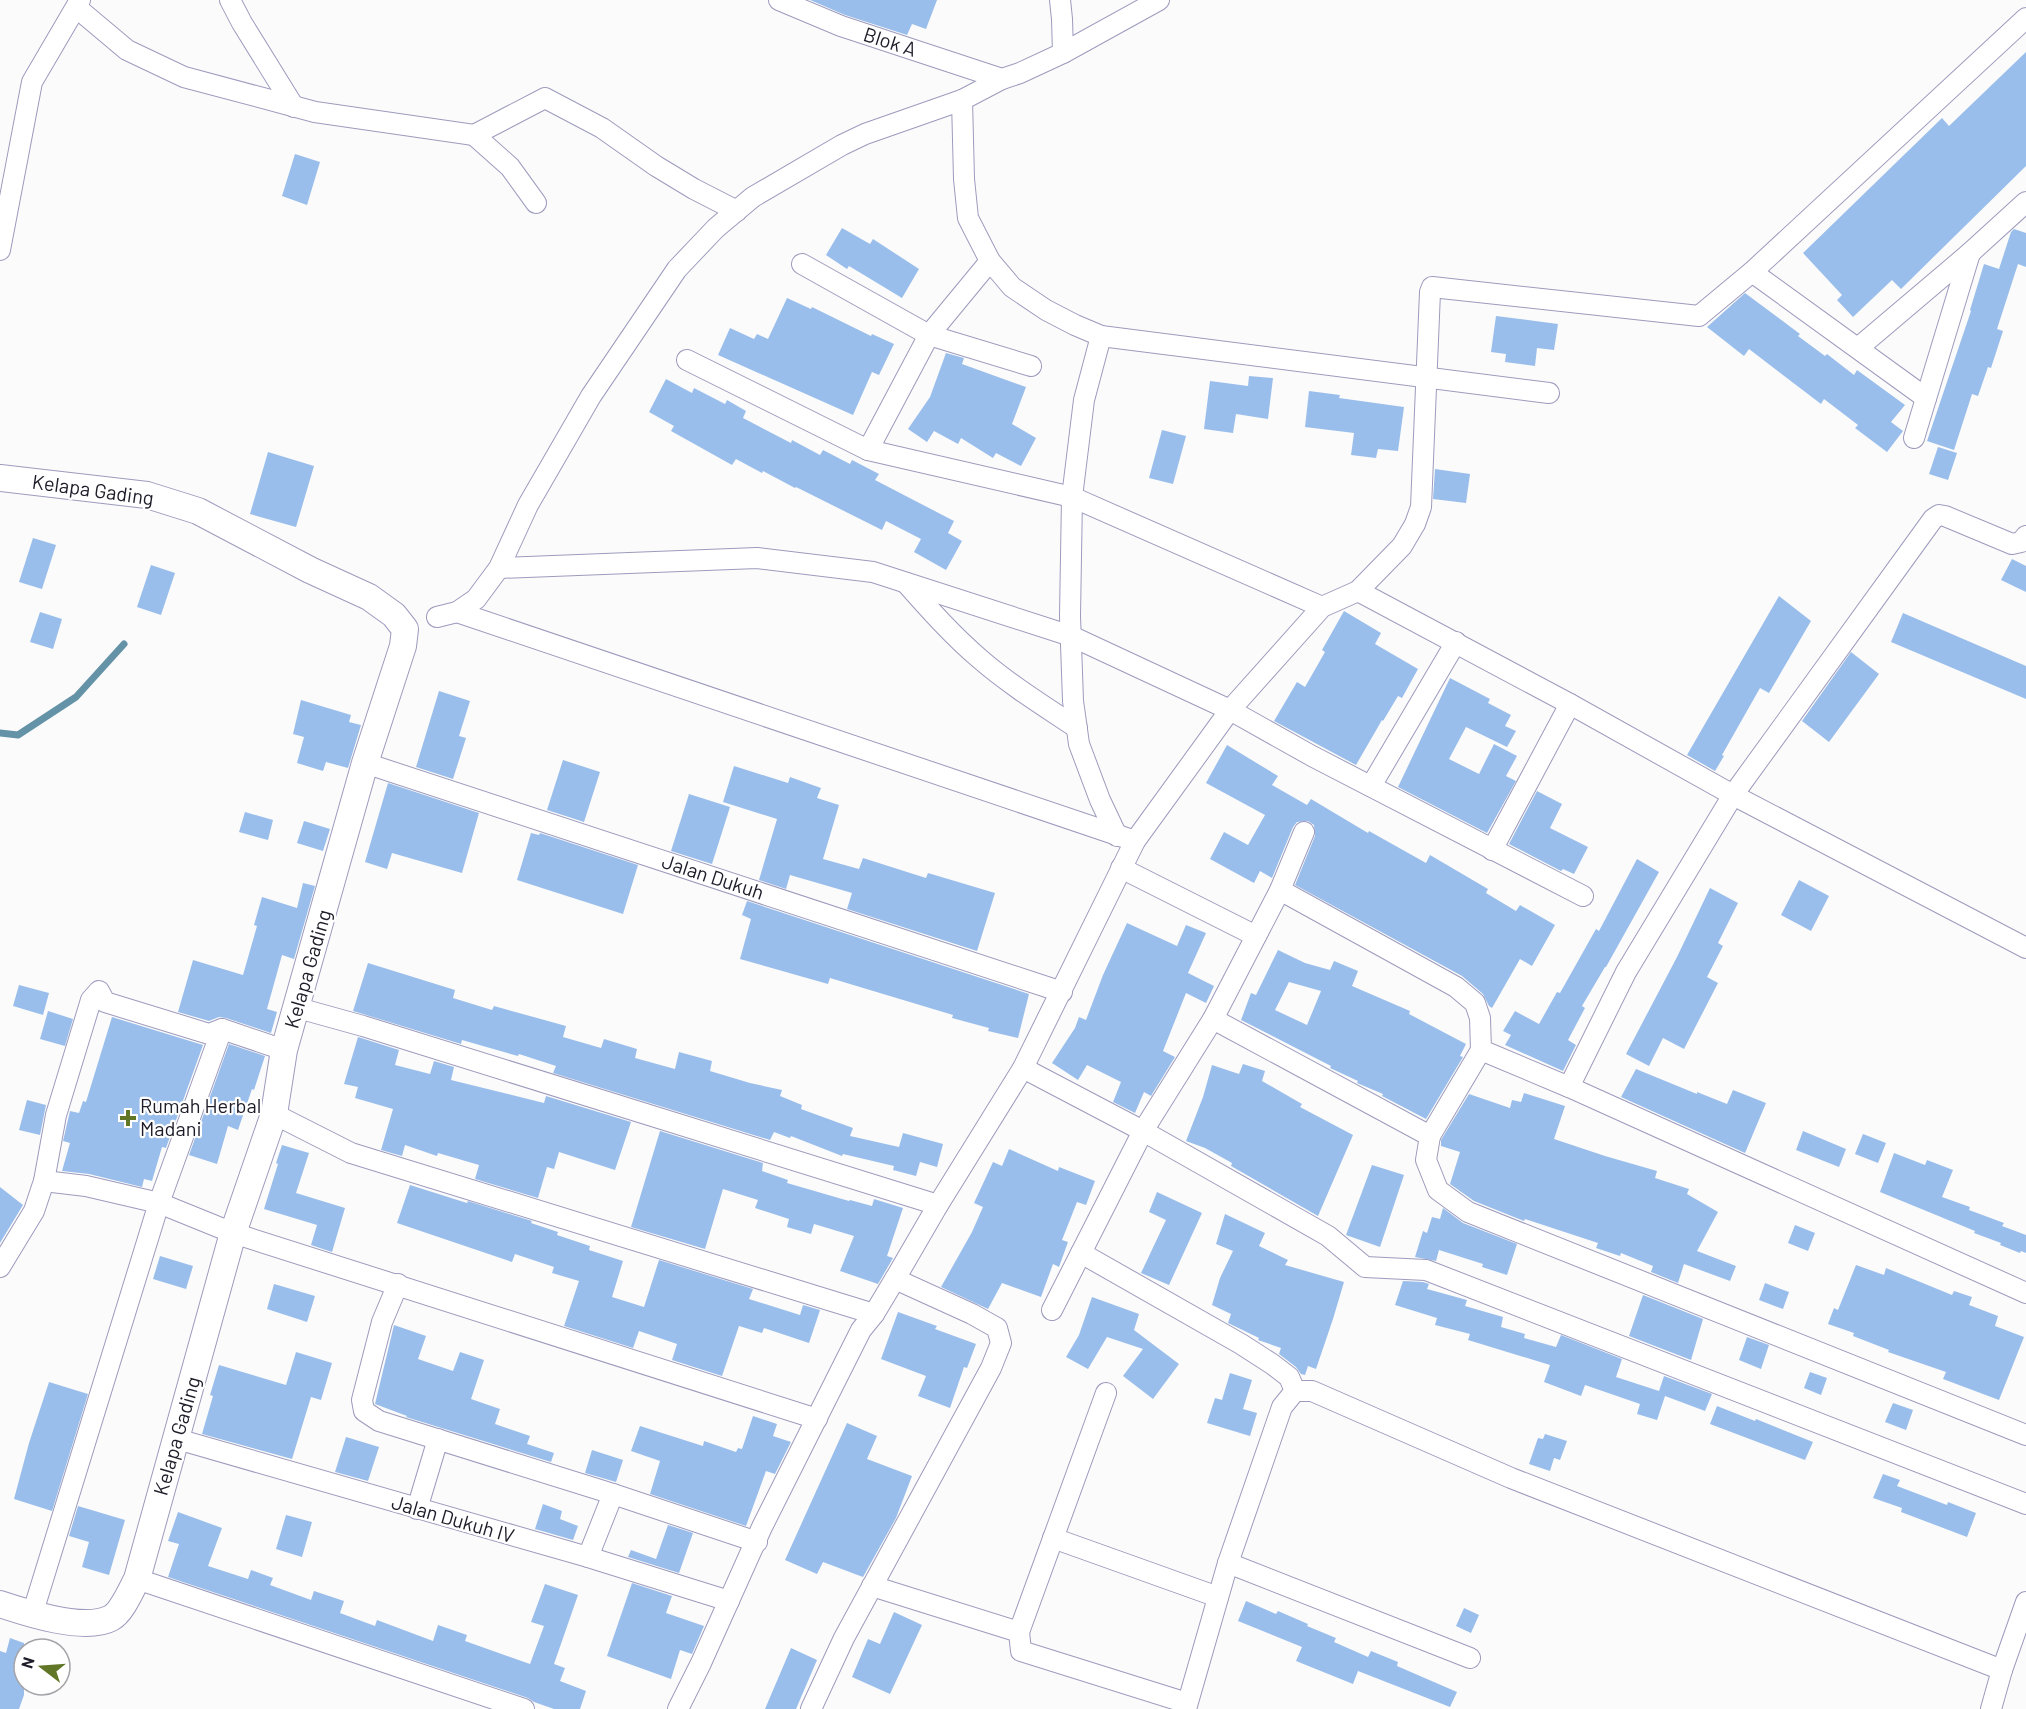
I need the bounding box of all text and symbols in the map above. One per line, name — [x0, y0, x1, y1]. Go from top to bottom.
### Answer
street label: Blok A — [861, 21, 920, 61]
street label: Kelapa Gading — [31, 469, 155, 509]
street label: Jalan Dukuh — [659, 848, 767, 904]
street label: Kelapa Gading — [279, 907, 335, 1031]
place label: Rumah Herbal Madani — [140, 1093, 261, 1140]
marker: Rumah Herbal Madani — [121, 1111, 135, 1125]
street label: Kelapa Gading — [148, 1374, 204, 1498]
street label: Jalan Dukuh IV — [389, 1489, 518, 1547]
north arrow — [12, 1637, 72, 1697]
text: N — [17, 1655, 38, 1670]

